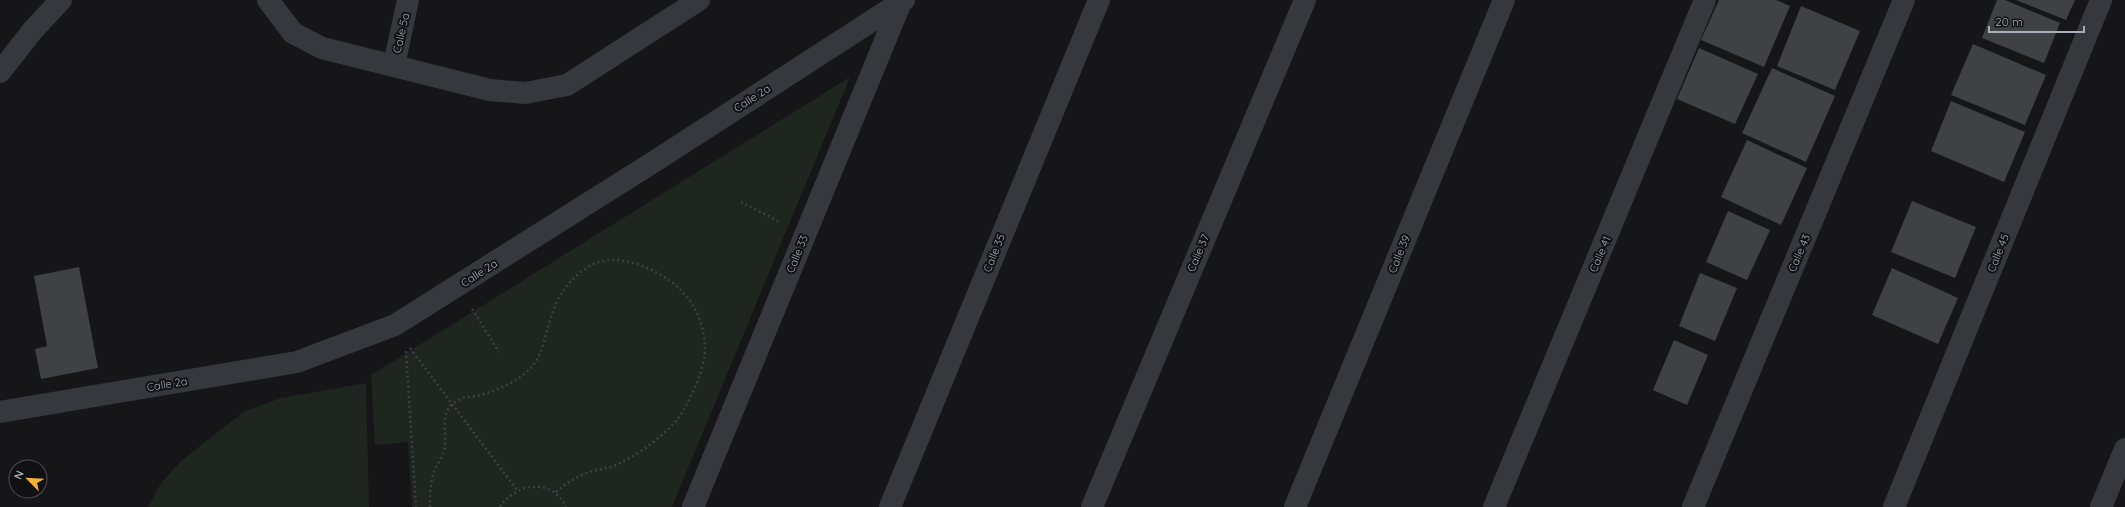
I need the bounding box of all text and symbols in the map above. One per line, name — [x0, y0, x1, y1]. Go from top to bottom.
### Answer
scale bar — [1989, 8, 2084, 34]
street label: Calle 5a — [390, 12, 412, 54]
text: 20 m — [1995, 14, 2023, 29]
street label: Calle 2a — [731, 81, 773, 115]
street label: Calle 35 — [980, 232, 1008, 274]
street label: Calle 37 — [1184, 232, 1212, 274]
street label: Calle 43 — [1785, 232, 1813, 274]
street label: Calle 45 — [1984, 232, 2012, 274]
street label: Calle 33 — [783, 233, 811, 275]
street label: Calle 39 — [1385, 233, 1413, 275]
street label: Calle 41 — [1586, 234, 1614, 274]
street label: Calle 2a — [458, 256, 500, 290]
street label: Calle 2a — [146, 374, 188, 394]
north arrow — [8, 459, 48, 499]
text: N — [11, 468, 27, 481]

